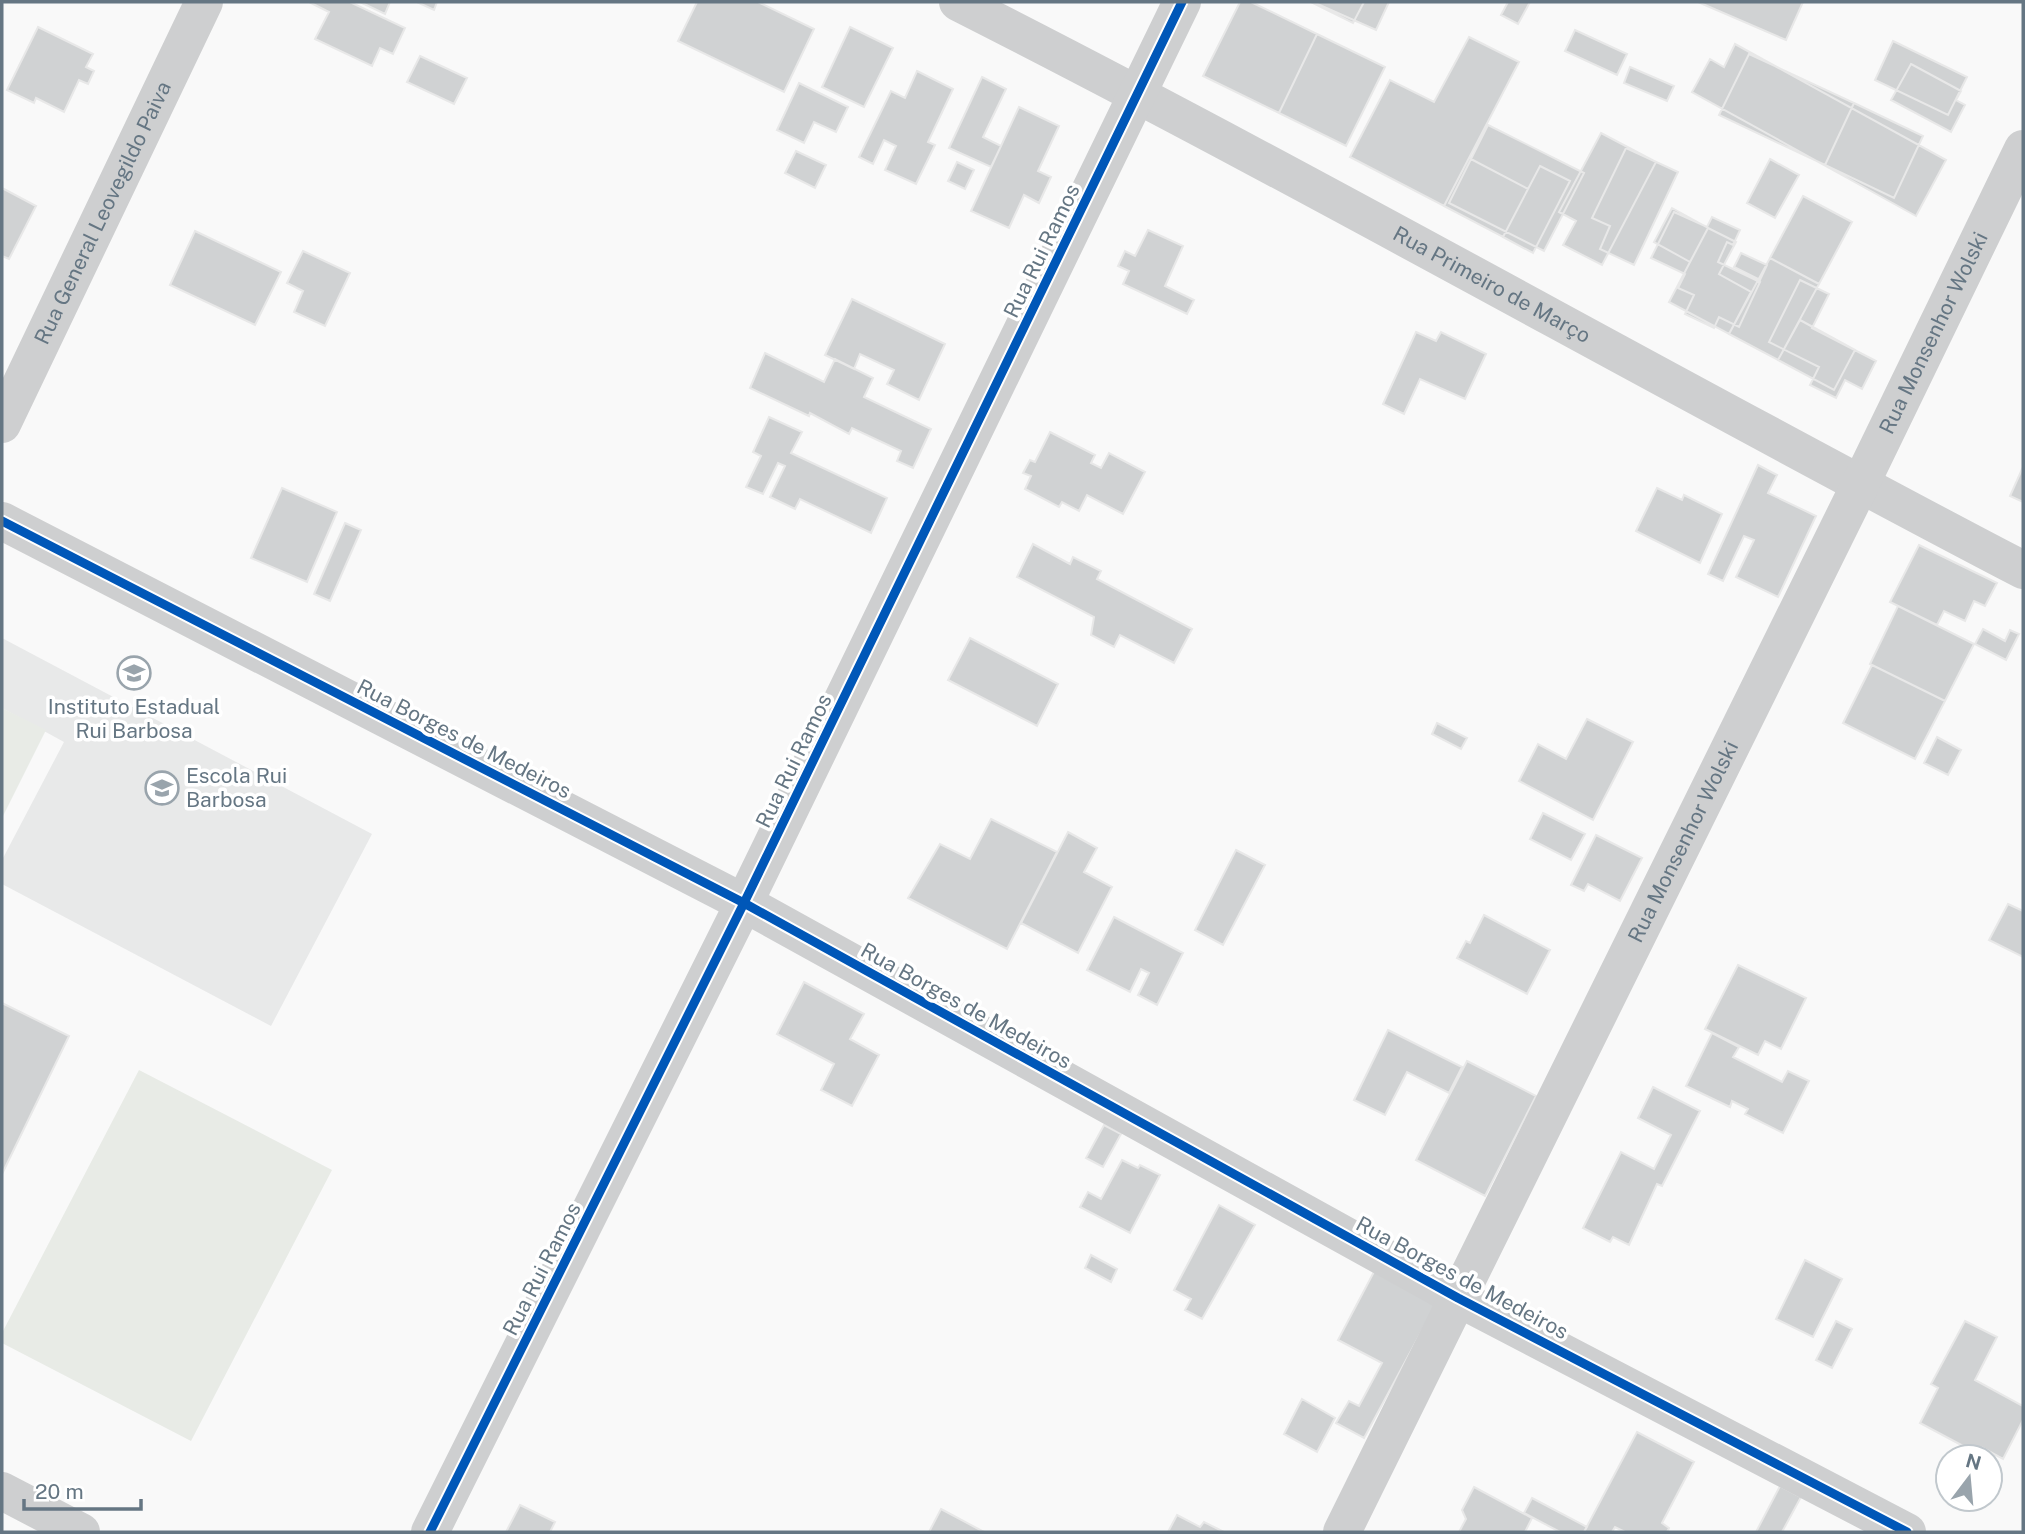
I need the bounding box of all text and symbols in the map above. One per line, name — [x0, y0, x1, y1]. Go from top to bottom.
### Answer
street label: Rua General Leovegildo Paiva — [29, 77, 176, 348]
street label: Rua Rui Ramos — [998, 180, 1085, 322]
street label: Rua Primeiro de Março — [1389, 221, 1595, 348]
street label: Rua Monsenhor Wolski — [1874, 228, 1993, 438]
school or university icon: Instituto Estadual Rui Barbosa — [115, 654, 153, 692]
street label: Rua Borges de Medeiros — [353, 674, 575, 803]
street label: Rua Rui Ramos — [750, 690, 837, 832]
place label: Instituto Estadual Rui Barbosa — [48, 694, 220, 743]
street label: Rua Monsenhor Wolski — [1623, 737, 1743, 946]
place label: Escola Rui Barbosa — [186, 763, 287, 812]
school or university icon: Escola Rui Barbosa — [143, 769, 181, 807]
street label: Rua Borges de Medeiros — [857, 937, 1076, 1074]
street label: Rua Rui Ramos — [497, 1198, 586, 1339]
street label: Rua Borges de Medeiros — [1352, 1211, 1573, 1344]
north arrow — [1934, 1443, 2004, 1513]
text: N — [1964, 1449, 1984, 1474]
scale bar — [24, 1468, 142, 1512]
text: 20 m — [35, 1479, 84, 1504]

